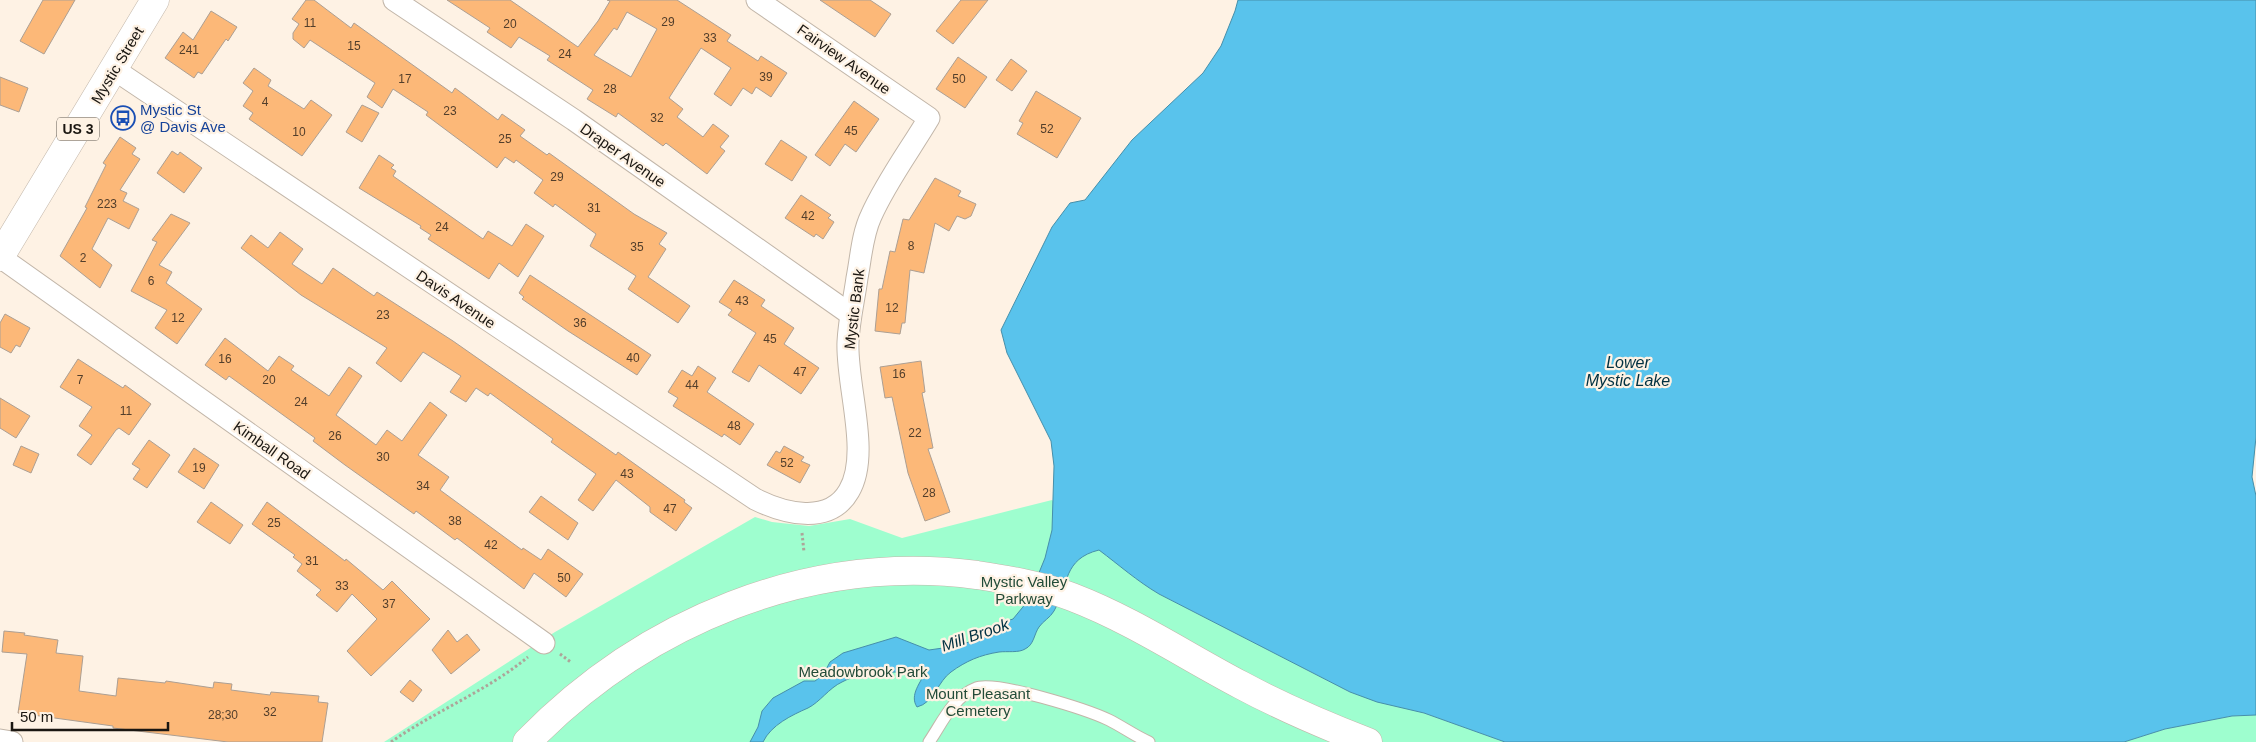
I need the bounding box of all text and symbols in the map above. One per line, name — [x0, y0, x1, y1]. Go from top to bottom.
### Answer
house number: 29 — [661, 15, 675, 29]
house number: 11 — [304, 16, 317, 30]
house number: 20 — [503, 17, 517, 31]
street label: Fairview Avenue — [794, 21, 894, 97]
street label: Mystic Street — [87, 23, 147, 107]
house number: 33 — [703, 31, 717, 45]
house number: 15 — [347, 39, 361, 53]
house number: 241 — [179, 43, 199, 57]
house number: 24 — [558, 47, 572, 61]
house number: 39 — [759, 70, 773, 84]
house number: 17 — [398, 72, 412, 86]
house number: 50 — [952, 72, 966, 86]
house number: 28 — [603, 82, 617, 96]
house number: 4 — [262, 95, 269, 109]
place label: Mystic St @ Davis Ave — [140, 101, 226, 135]
house number: 23 — [443, 104, 457, 118]
bus stop icon: Mystic St @ Davis Ave — [110, 105, 136, 131]
house number: 32 — [650, 111, 664, 125]
road number: US 3 — [57, 118, 99, 140]
street label: Draper Avenue — [577, 119, 669, 191]
house number: 52 — [1040, 122, 1054, 136]
house number: 45 — [844, 124, 858, 138]
house number: 10 — [292, 125, 306, 139]
house number: 25 — [498, 132, 512, 146]
house number: 29 — [550, 170, 564, 184]
house number: 223 — [97, 197, 117, 211]
house number: 31 — [587, 201, 601, 215]
house number: 42 — [801, 209, 815, 223]
house number: 24 — [435, 220, 449, 234]
house number: 8 — [908, 239, 915, 253]
house number: 35 — [630, 240, 644, 254]
house number: 2 — [80, 251, 87, 265]
street label: Davis Avenue — [413, 266, 499, 332]
street label: Mystic Bank — [841, 267, 867, 350]
house number: 6 — [148, 274, 155, 288]
house number: 43 — [735, 294, 749, 308]
house number: 12 — [885, 301, 899, 315]
house number: 23 — [376, 308, 390, 322]
house number: 12 — [171, 311, 185, 325]
house number: 36 — [573, 316, 587, 330]
house number: 45 — [763, 332, 777, 346]
house number: 40 — [626, 351, 640, 365]
house number: 16 — [218, 352, 232, 366]
water label: Lower Mystic Lake — [1586, 354, 1670, 389]
house number: 47 — [793, 365, 807, 379]
house number: 16 — [892, 367, 906, 381]
house number: 7 — [77, 373, 84, 387]
house number: 20 — [262, 373, 276, 387]
house number: 44 — [685, 378, 699, 392]
house number: 24 — [294, 395, 308, 409]
house number: 11 — [120, 404, 133, 418]
street label: Kimball Road — [231, 417, 313, 483]
house number: 48 — [727, 419, 741, 433]
house number: 22 — [908, 426, 922, 440]
house number: 26 — [328, 429, 342, 443]
house number: 30 — [376, 450, 390, 464]
house number: 52 — [780, 456, 794, 470]
house number: 19 — [192, 461, 206, 475]
house number: 43 — [620, 467, 634, 481]
house number: 34 — [416, 479, 430, 493]
house number: 28 — [922, 486, 936, 500]
house number: 47 — [663, 502, 677, 516]
house number: 38 — [448, 514, 462, 528]
house number: 25 — [267, 516, 281, 530]
house number: 42 — [484, 538, 498, 552]
house number: 31 — [305, 554, 319, 568]
house number: 50 — [557, 571, 571, 585]
park label: Mystic Valley Parkway — [981, 573, 1068, 607]
house number: 33 — [335, 579, 349, 593]
house number: 37 — [382, 597, 396, 611]
water label: Mill Brook — [939, 615, 1012, 654]
park label: Meadowbrook Park — [798, 663, 928, 680]
park label: Mount Pleasant Cemetery — [926, 685, 1031, 719]
scale bar — [12, 700, 169, 732]
house number: 32 — [263, 705, 277, 719]
text: 50 m — [20, 708, 53, 725]
house number: 28;30 — [208, 708, 238, 722]

